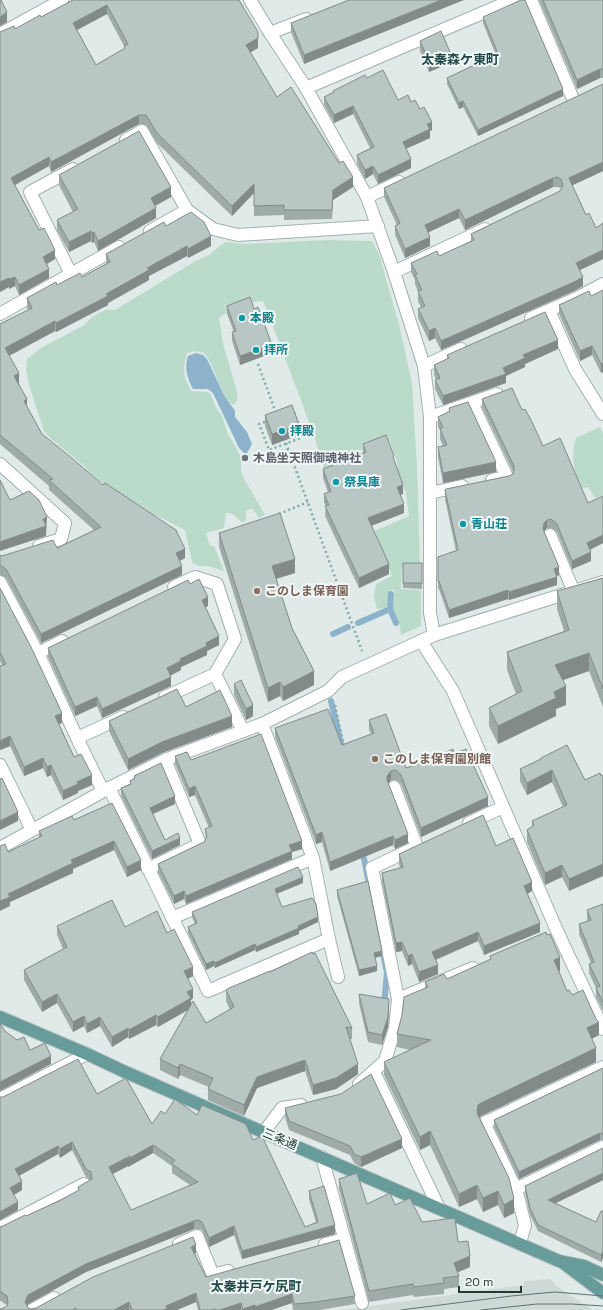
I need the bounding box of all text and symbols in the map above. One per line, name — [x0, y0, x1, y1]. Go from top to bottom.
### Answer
district label: 太秦森ケ東町 — [421, 51, 499, 68]
place label: 本殿 — [250, 310, 274, 326]
marker: 本殿 — [237, 313, 247, 323]
place label: 拝所 — [264, 342, 288, 358]
marker: 拝所 — [251, 345, 261, 355]
place label: 拝殿 — [290, 423, 314, 439]
marker: 拝殿 — [277, 426, 287, 436]
place label: 木島坐天照御魂神社 — [253, 450, 361, 466]
marker: 木島坐天照御魂神社 — [240, 453, 250, 463]
place label: 祭具庫 — [344, 474, 380, 490]
marker: 祭具庫 — [331, 477, 341, 487]
place label: 青山荘 — [471, 516, 507, 532]
marker: 青山荘 — [458, 519, 468, 529]
place label: このしま保育園 — [265, 583, 349, 599]
marker: このしま保育園 — [252, 586, 262, 596]
place label: このしま保育園別館 — [383, 751, 491, 767]
marker: このしま保育園別館 — [370, 754, 380, 764]
street label: 三条通 — [260, 1125, 300, 1153]
scale bar — [459, 1268, 521, 1294]
text: 20 m — [465, 1274, 493, 1290]
district label: 太秦井戸ケ尻町 — [210, 1278, 302, 1295]

